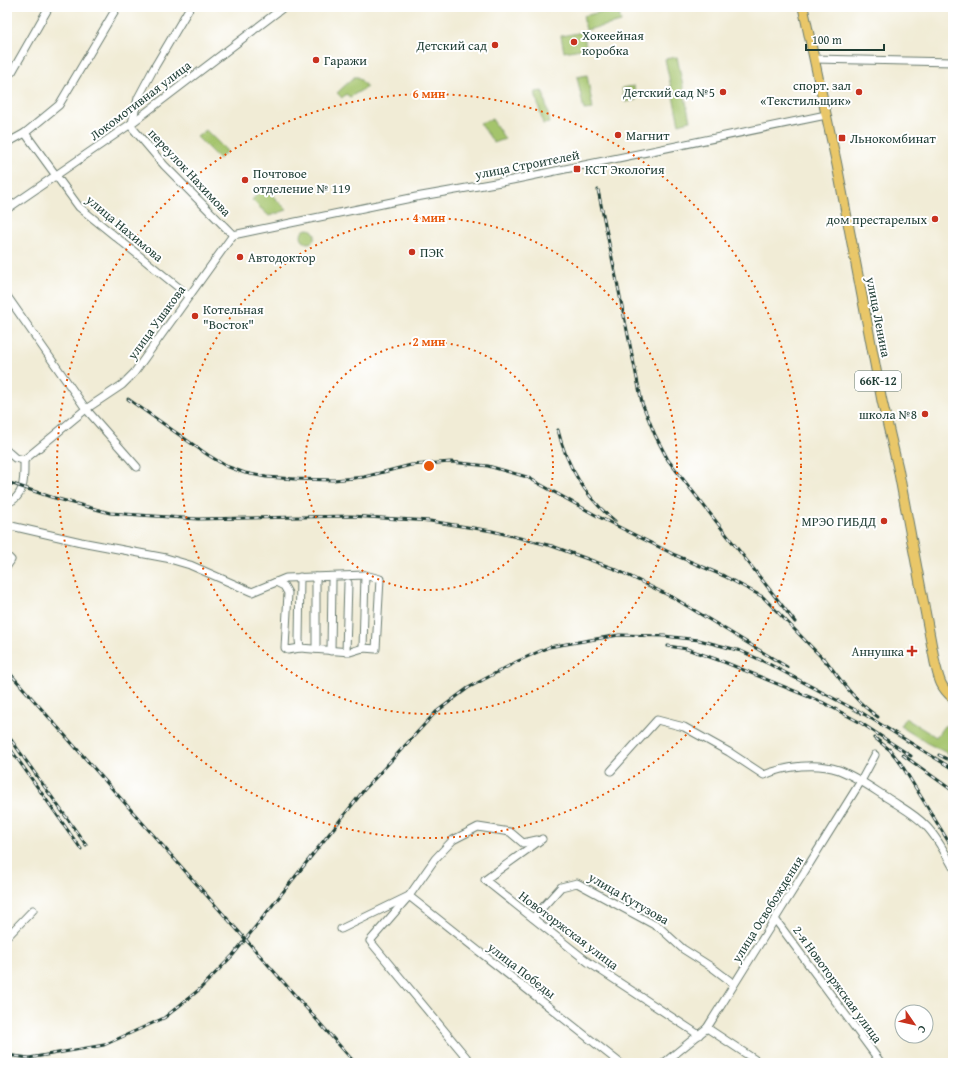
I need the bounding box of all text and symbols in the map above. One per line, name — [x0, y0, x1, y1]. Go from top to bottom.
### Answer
place label: Хокеейная коробка — [582, 26, 644, 60]
scale bar — [806, 26, 884, 52]
text: 100 m — [812, 31, 842, 48]
place label: Детский сад — [415, 36, 487, 55]
marker: Хокеейная коробка — [569, 37, 579, 47]
marker: Детский сад — [490, 40, 500, 50]
place label: Гаражи — [324, 51, 367, 70]
street label: Локомотивная улица — [86, 55, 196, 145]
marker: Гаражи — [311, 55, 321, 65]
place label: спорт. зал «Текстильщик» — [760, 76, 851, 110]
place label: Детский сад №5 — [622, 83, 715, 102]
text: 6 мин — [413, 85, 446, 102]
marker: Детский сад №5 — [718, 87, 728, 97]
marker: спорт. зал «Текстильщик» — [854, 87, 864, 97]
street label: переулок Нахимова — [144, 124, 236, 221]
place label: Магнит — [626, 126, 670, 145]
place label: Льнокомбинат — [850, 129, 936, 148]
marker: Магнит — [613, 130, 623, 140]
marker: Льнокомбинат — [837, 133, 847, 143]
street label: улица Строителей — [472, 145, 581, 184]
place label: КСТ Экология — [585, 160, 665, 179]
place label: Почтовое отделение № 119 — [253, 164, 350, 198]
marker: КСТ Экология — [572, 164, 582, 174]
marker: Почтовое отделение № 119 — [240, 175, 250, 185]
street label: улица Нахимова — [81, 190, 168, 267]
text: 4 мин — [413, 209, 446, 226]
place label: дом престарелых — [826, 210, 927, 229]
marker: дом престарелых — [930, 214, 940, 224]
place label: ПЭК — [420, 243, 444, 262]
marker: ПЭК — [407, 247, 417, 257]
place label: Автодоктор — [248, 248, 316, 267]
marker: Автодоктор — [235, 252, 245, 262]
street label: улица Ленина — [861, 274, 896, 360]
street label: улица Ушакова — [122, 281, 190, 364]
place label: Котельная "Восток" — [203, 300, 264, 334]
marker: Котельная "Восток" — [190, 311, 200, 321]
text: 2 мин — [413, 333, 446, 350]
road number: 66К-12 — [855, 371, 901, 391]
place label: школа №8 — [859, 405, 917, 424]
marker: школа №8 — [920, 409, 930, 419]
centre of rings — [422, 459, 436, 473]
place label: МРЭО ГИБДД — [802, 512, 876, 531]
marker: МРЭО ГИБДД — [879, 516, 889, 526]
place label: Аннушка — [852, 642, 905, 661]
marker: Аннушка — [907, 646, 917, 656]
street label: улица Освобождения — [726, 852, 808, 967]
street label: улица Кутузова — [584, 867, 673, 930]
street label: Новоторжская улица — [515, 886, 623, 975]
street label: 2-я Новоторжская улица — [788, 922, 887, 1048]
street label: улица Победы — [483, 937, 560, 1003]
north arrow — [894, 1004, 934, 1044]
text: С — [914, 1023, 931, 1037]

